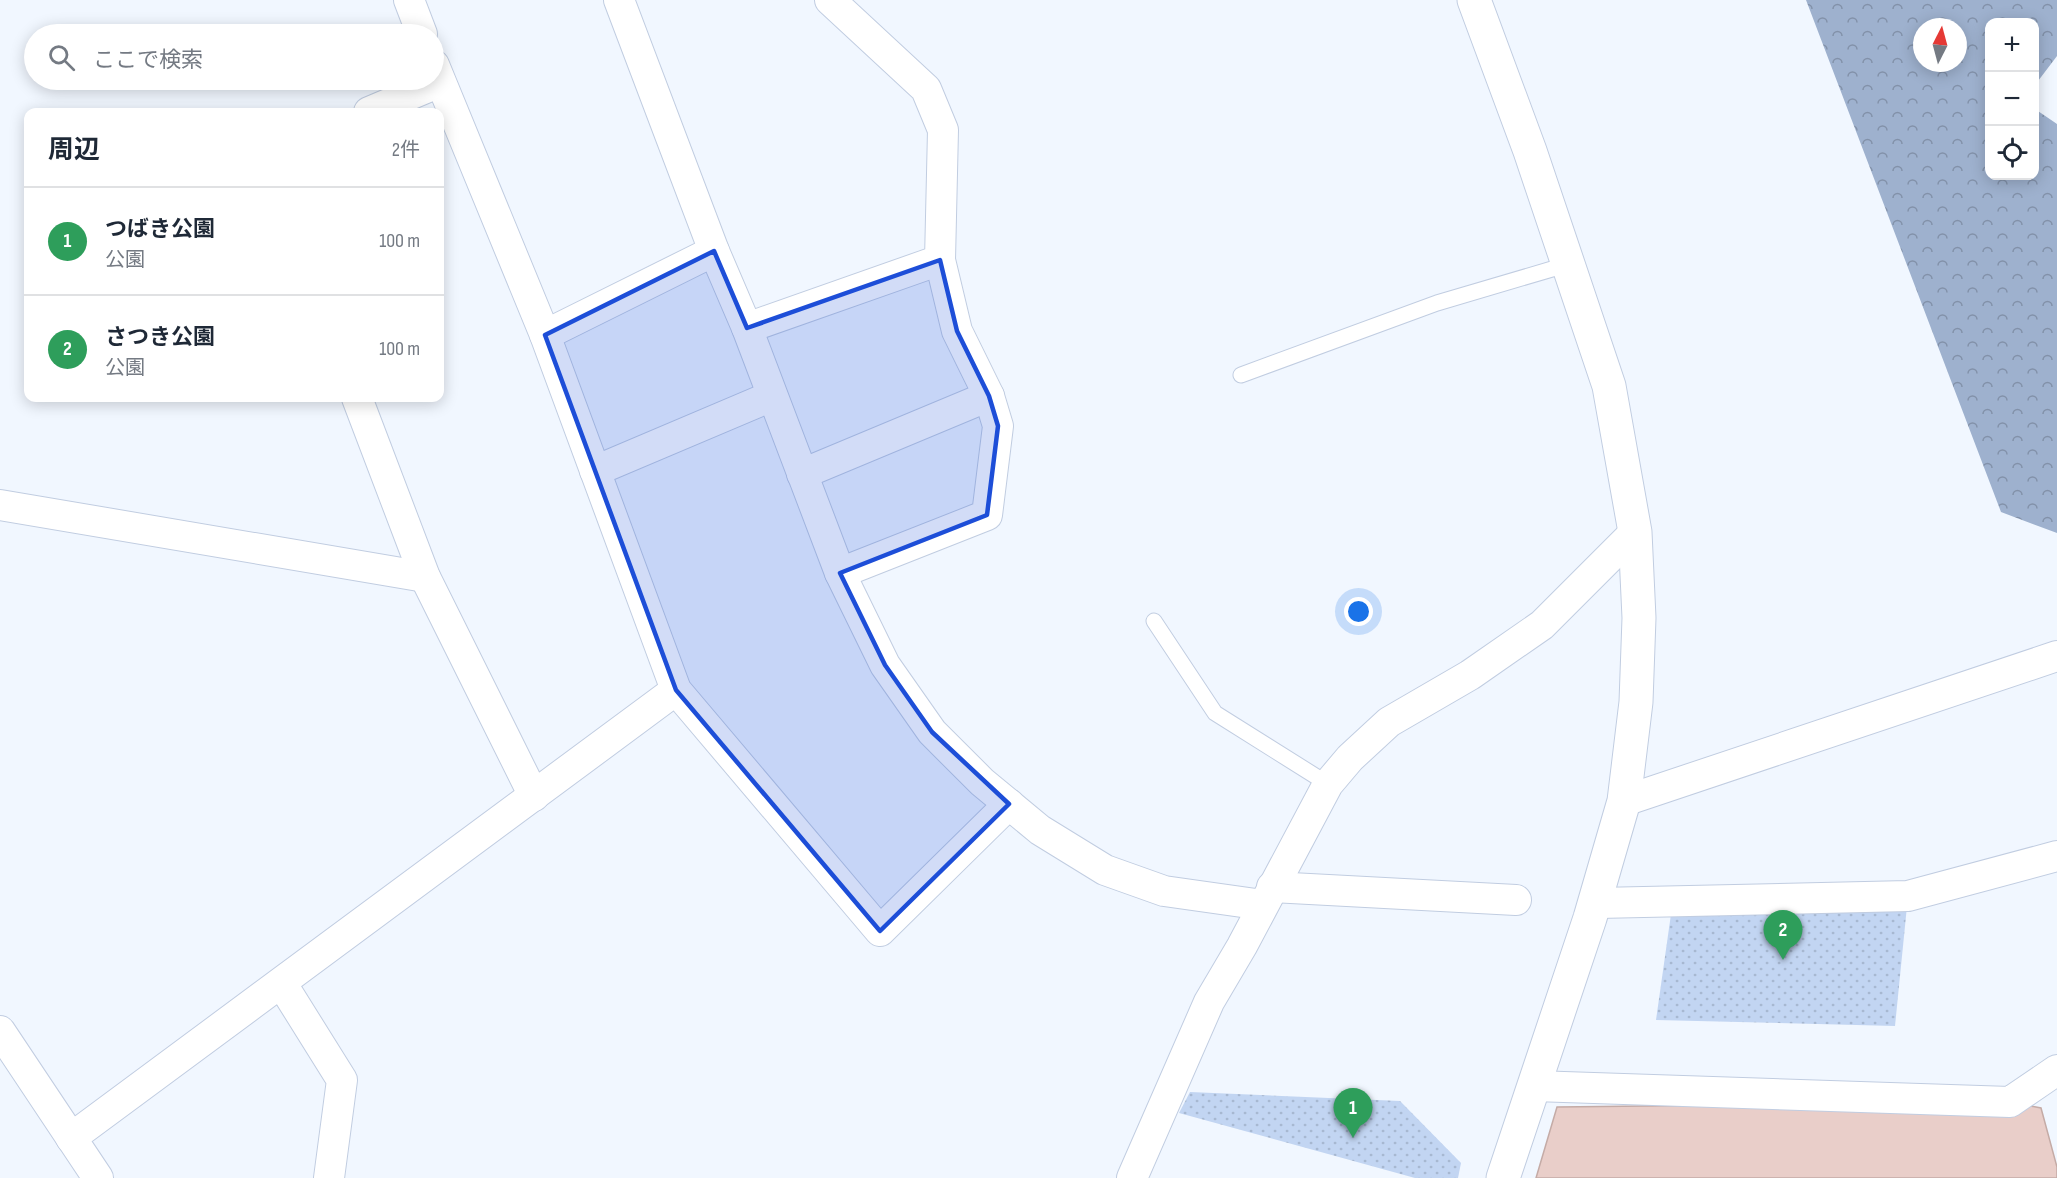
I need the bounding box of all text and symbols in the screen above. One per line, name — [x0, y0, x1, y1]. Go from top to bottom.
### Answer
north arrow — [1913, 18, 1967, 72]
map controls — [1985, 18, 2039, 180]
button: + — [1985, 18, 2039, 72]
search box — [24, 24, 444, 90]
icon: search — [45, 41, 78, 74]
text: ここで検索 — [93, 47, 203, 74]
button: − — [1985, 72, 2039, 126]
button: locate — [1985, 126, 2039, 180]
text: 周辺 — [48, 135, 100, 166]
text: 2件 — [392, 138, 420, 162]
text: つばき公園 — [105, 216, 215, 243]
text: 1 — [64, 229, 71, 253]
text: 100 m — [379, 229, 420, 253]
text: 公園 — [105, 248, 145, 272]
text: さつき公園 — [105, 324, 215, 351]
text: 2 — [63, 337, 72, 361]
text: 100 m — [379, 337, 420, 361]
text: 公園 — [105, 356, 145, 380]
your location — [1344, 597, 1373, 626]
pin: 2 — [1764, 910, 1802, 960]
pin: 1 — [1334, 1088, 1372, 1138]

